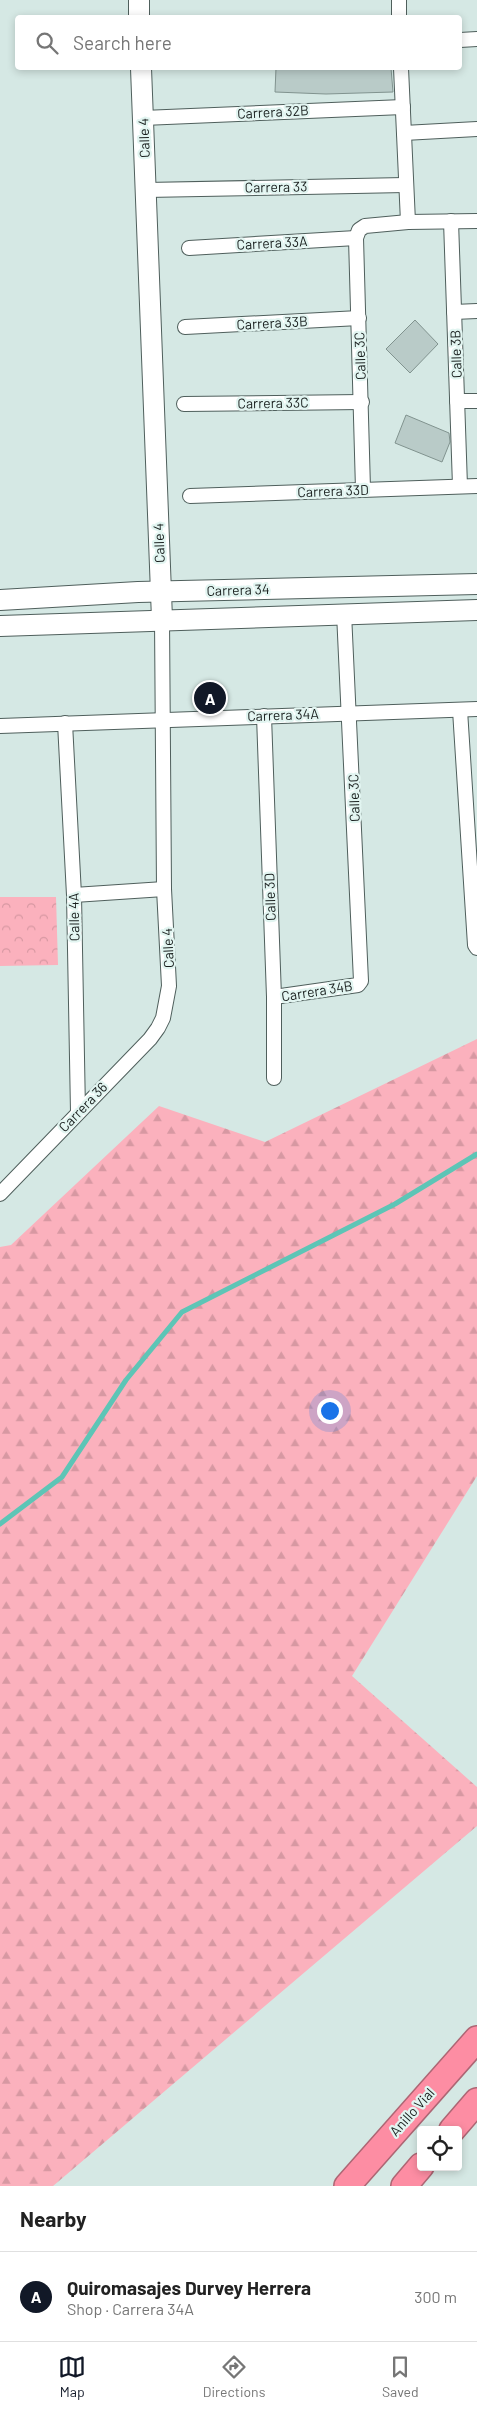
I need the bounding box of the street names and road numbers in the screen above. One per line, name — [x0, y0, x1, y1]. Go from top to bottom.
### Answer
street label: Carrera 32B — [237, 101, 309, 122]
street label: Calle 4 — [134, 118, 153, 158]
street label: Carrera 33 — [245, 177, 307, 196]
street label: Carrera 33A — [236, 232, 308, 253]
street label: Carrera 33B — [236, 312, 308, 333]
street label: Calle 3B — [446, 330, 465, 378]
street label: Calle 3C — [350, 332, 369, 380]
street label: Carrera 33C — [237, 393, 309, 412]
street label: Carrera 33D — [297, 481, 369, 500]
street label: Calle 4 — [149, 523, 168, 563]
street label: Carrera 34 — [206, 580, 270, 599]
street label: Carrera 34A — [247, 705, 320, 724]
street label: Calle 3C — [344, 774, 363, 822]
street label: Calle 3D — [260, 873, 279, 921]
street label: Calle 4A — [65, 892, 82, 941]
street label: Calle 4 — [158, 928, 177, 968]
street label: Carrera 34B — [280, 976, 354, 1005]
street label: Carrera 36 — [55, 1078, 110, 1135]
street label: Anillo Vial — [386, 2084, 438, 2139]

